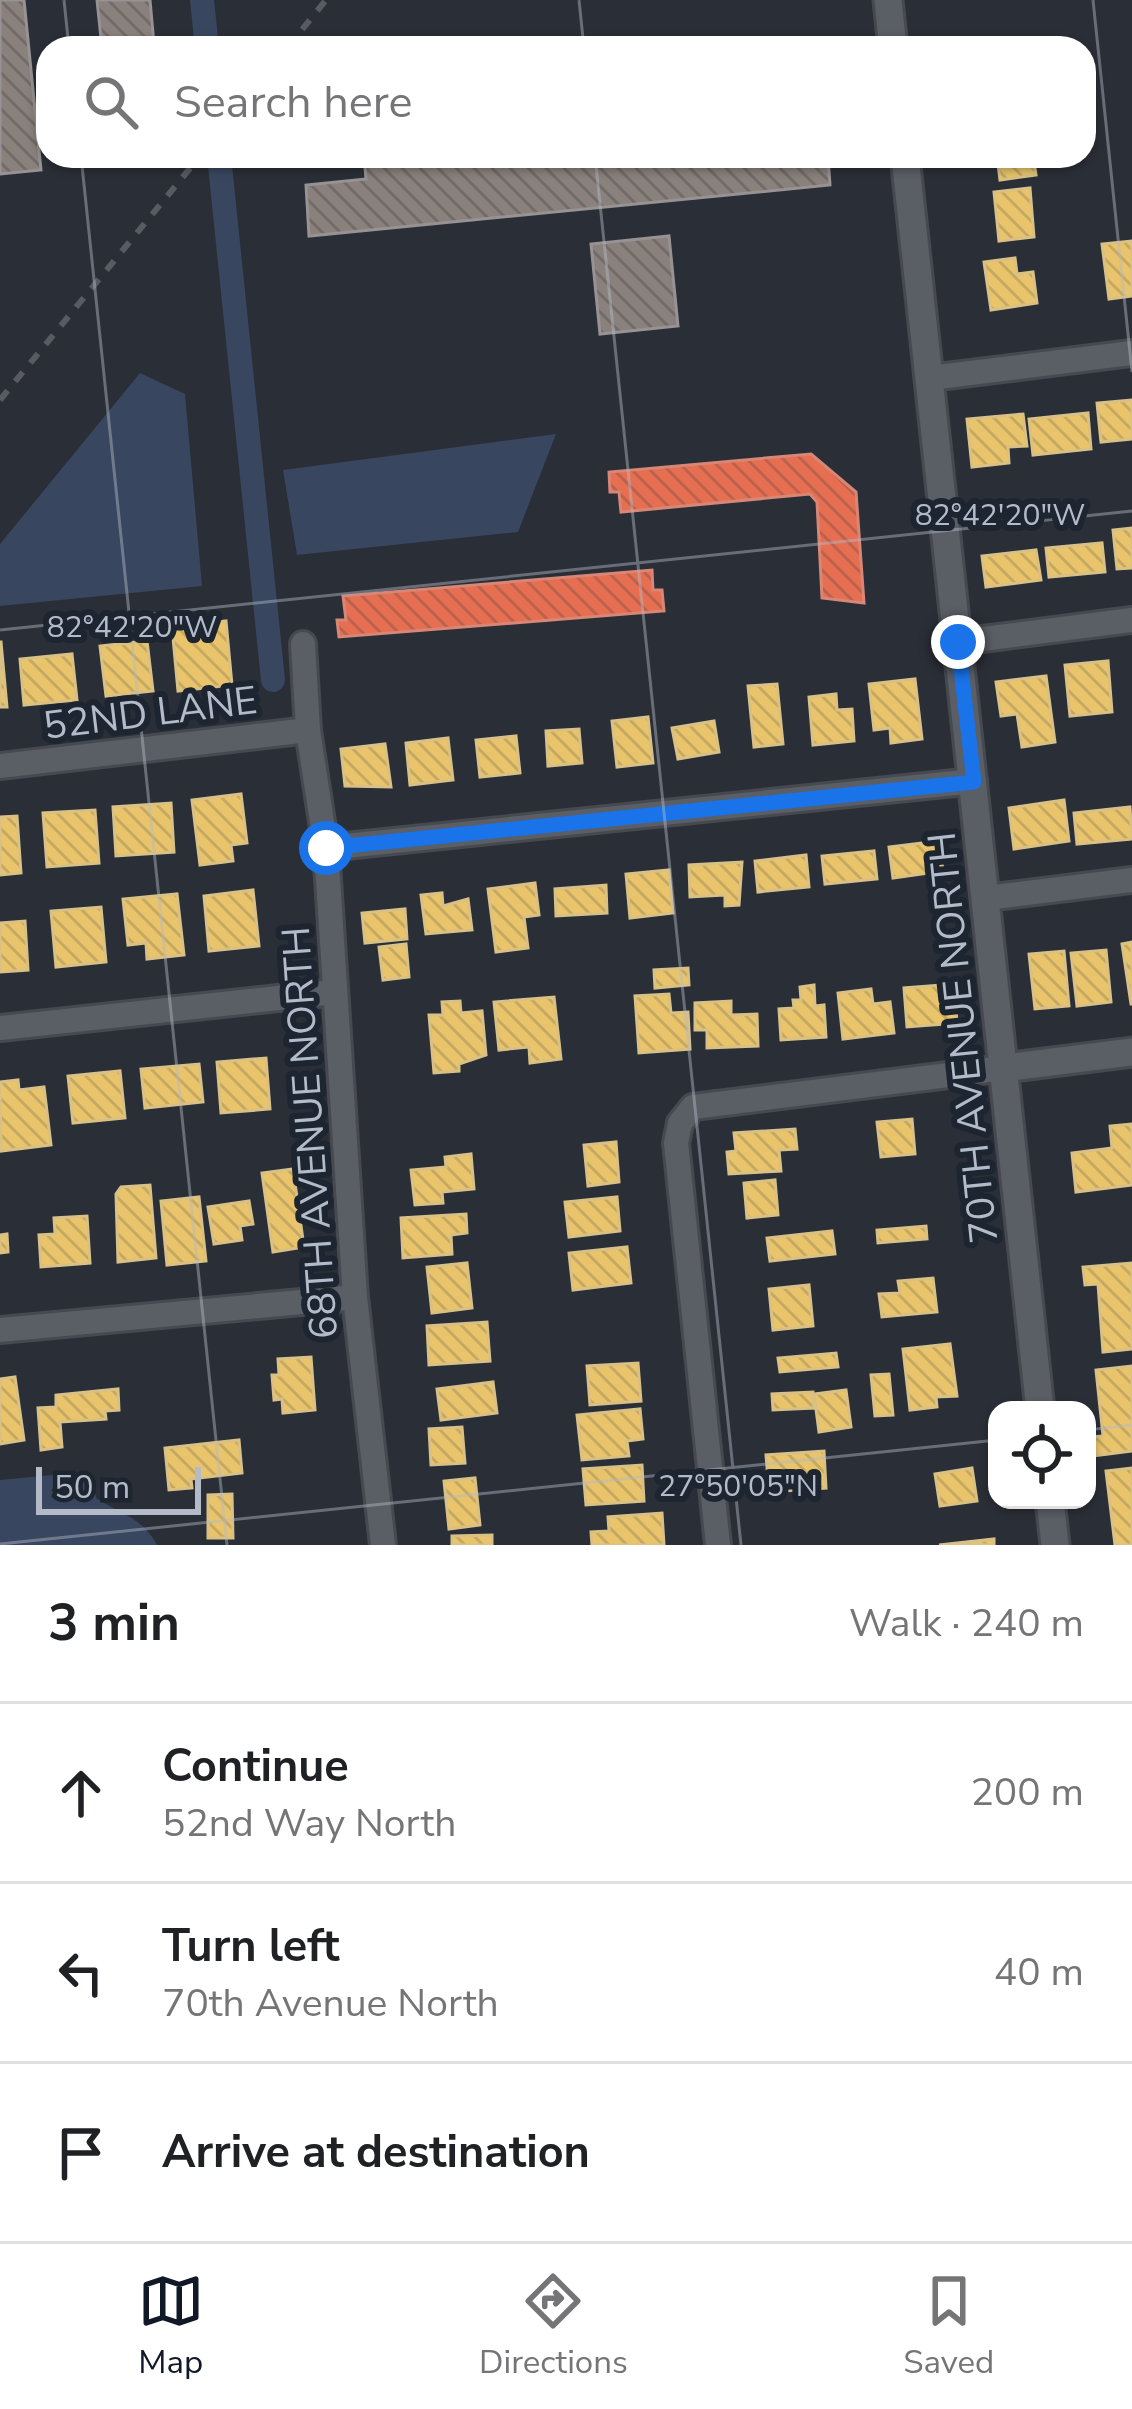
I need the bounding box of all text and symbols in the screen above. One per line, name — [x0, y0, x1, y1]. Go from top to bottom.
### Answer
search box — [36, 36, 1096, 168]
icon: search — [78, 69, 144, 135]
text: Search here — [174, 72, 413, 133]
text: 82°42'20"W — [915, 495, 1085, 536]
text: 82°42'20"W — [47, 607, 217, 648]
route end — [931, 615, 985, 669]
street label: 52ND LANE — [40, 674, 260, 753]
route start — [299, 821, 353, 875]
street label: 70TH AVENUE NORTH — [916, 830, 1011, 1246]
street label: 68TH AVENUE NORTH — [270, 925, 351, 1341]
map controls — [988, 1401, 1096, 1509]
button: locate — [988, 1401, 1096, 1509]
scale bar — [36, 1461, 201, 1514]
text: 50 m — [54, 1465, 130, 1510]
text: 27°50'05"N — [658, 1466, 818, 1507]
text: 3 min — [48, 1588, 180, 1658]
text: Walk · 240 m — [849, 1597, 1084, 1650]
text: Continue — [162, 1736, 349, 1797]
icon: ahead — [48, 1760, 114, 1826]
text: 200 m — [970, 1766, 1084, 1819]
text: 52nd Way North — [162, 1797, 456, 1850]
text: Turn left — [162, 1916, 340, 1977]
icon: left — [48, 1940, 114, 2006]
text: 40 m — [994, 1946, 1084, 1999]
text: 70th Avenue North — [162, 1977, 499, 2030]
icon: arrive — [48, 2120, 114, 2186]
text: Arrive at destination — [162, 2122, 590, 2183]
tab: Map — [138, 2268, 204, 2385]
tab: Directions — [479, 2268, 628, 2385]
tab: Saved — [903, 2268, 994, 2385]

